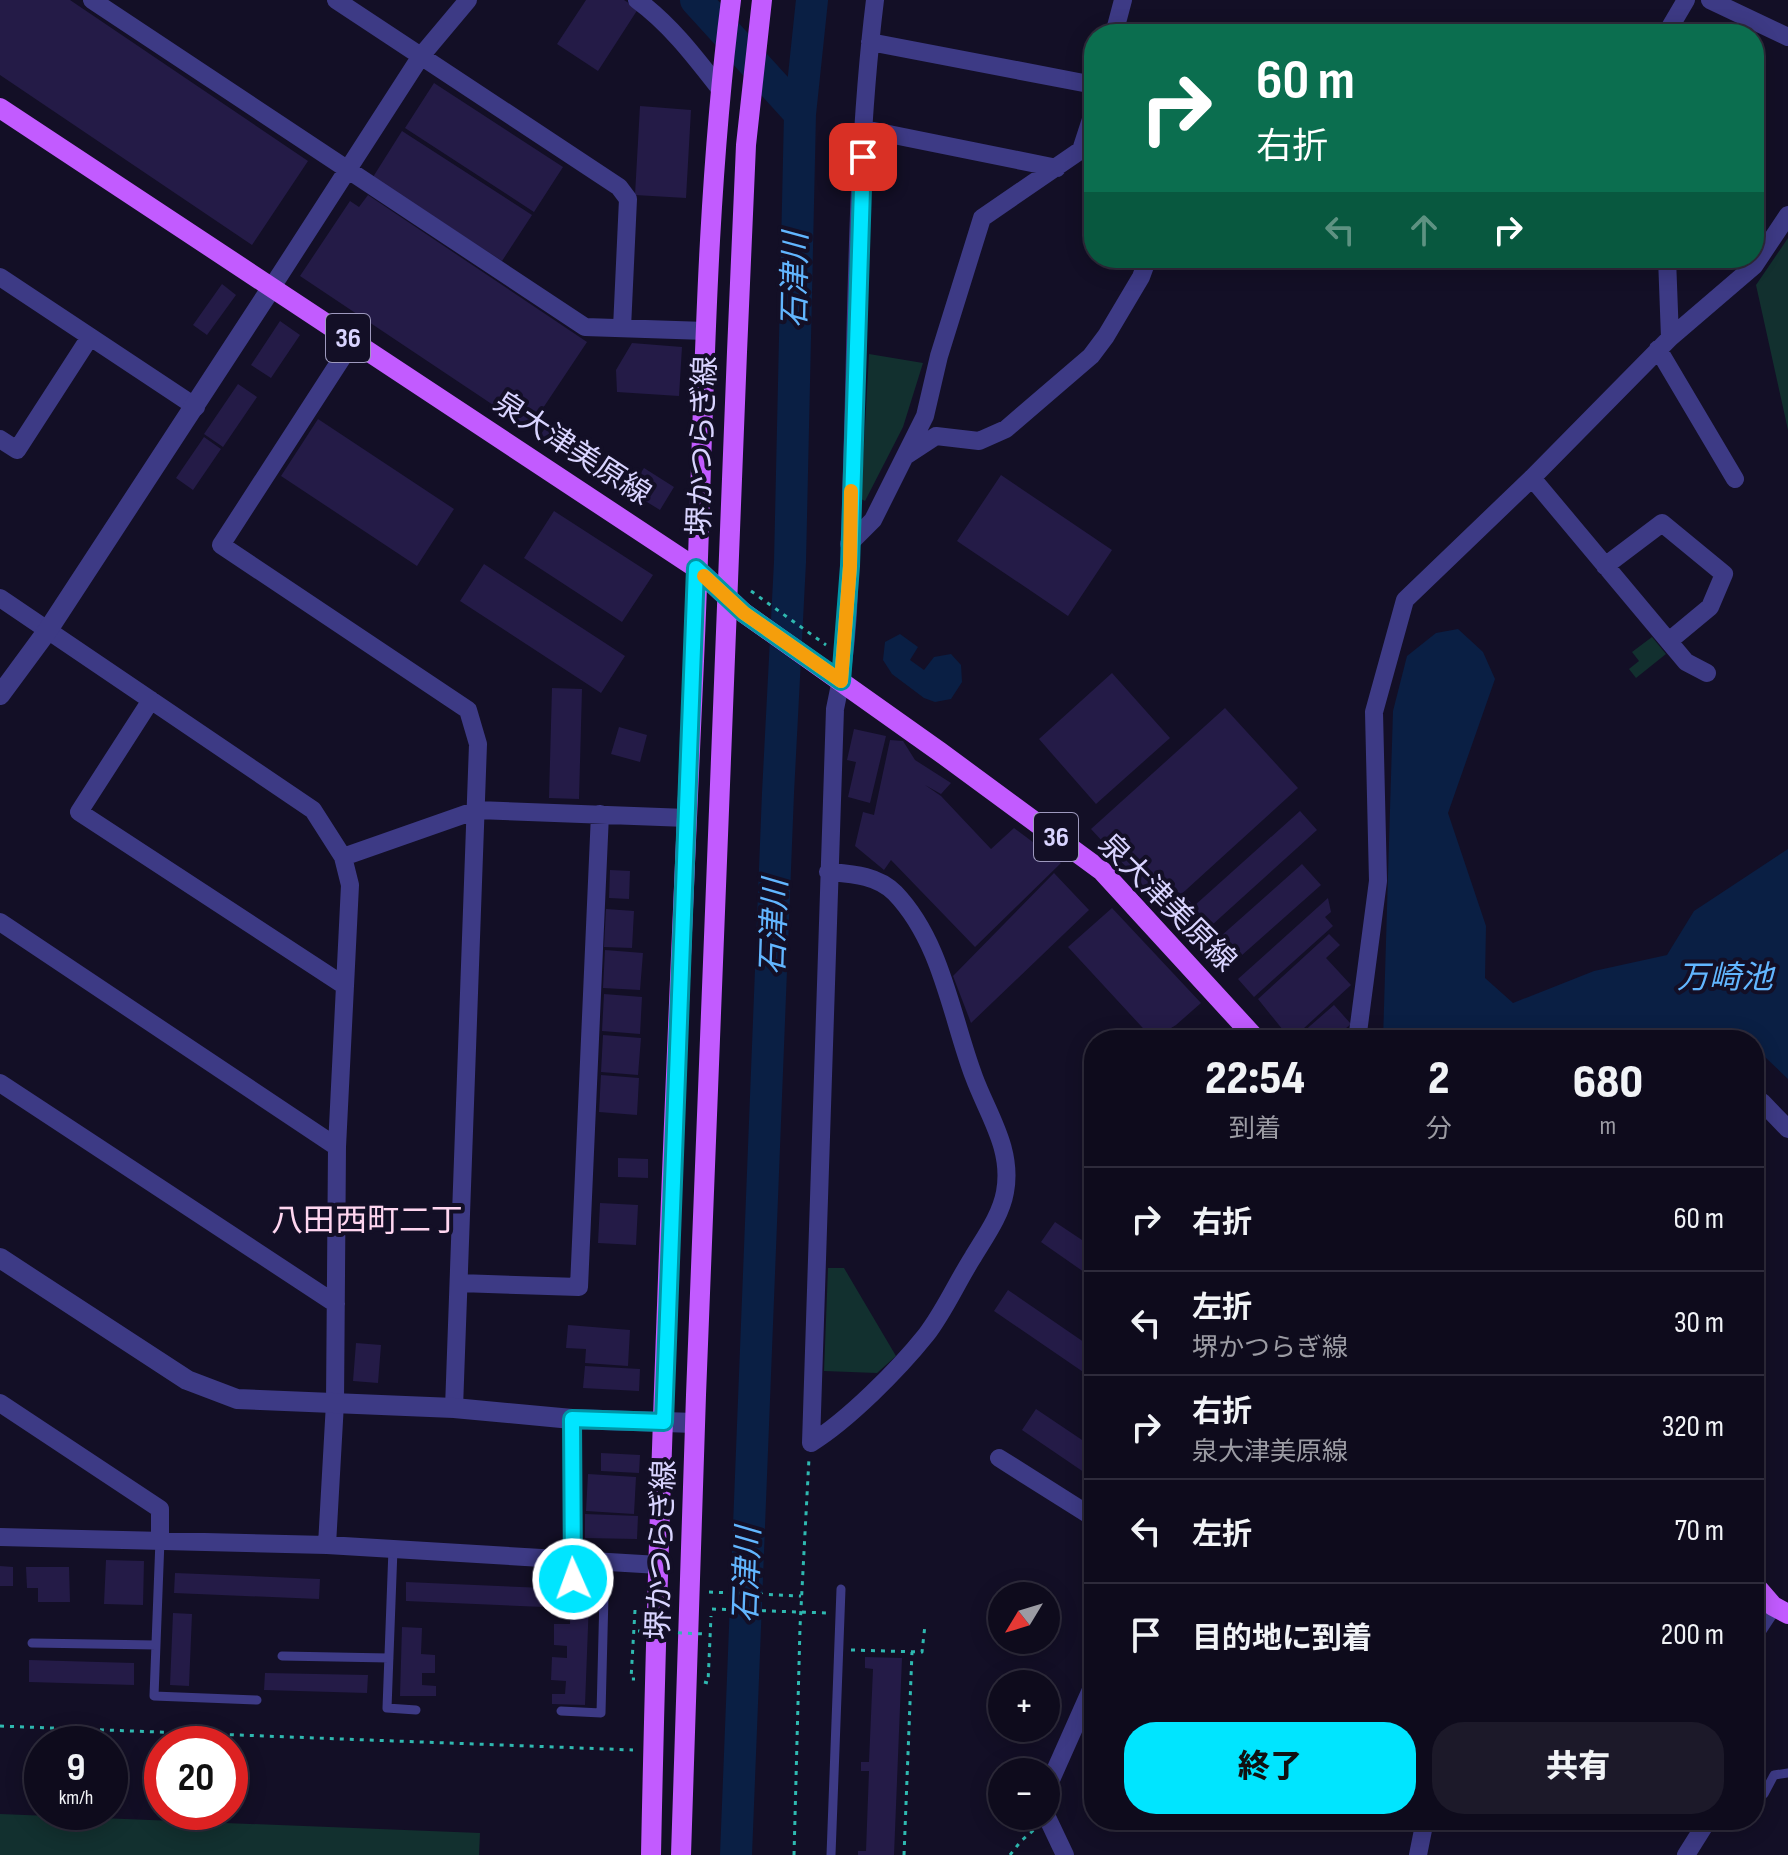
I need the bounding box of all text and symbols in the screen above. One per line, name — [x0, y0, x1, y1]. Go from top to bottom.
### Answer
text: 60 m — [1256, 48, 1355, 115]
icon: right — [1124, 56, 1228, 160]
pin — [829, 123, 897, 191]
text: 右折 — [1256, 126, 1328, 169]
icon: arrive — [841, 135, 885, 179]
icon: left — [1318, 208, 1362, 252]
icon: ahead — [1402, 208, 1446, 252]
icon: right — [1486, 208, 1530, 252]
water label: 石津川 — [776, 229, 816, 328]
road number: 36 — [326, 314, 370, 362]
street label: 堺かつらぎ線 — [682, 355, 724, 537]
street label: 泉大津美原線 — [487, 385, 657, 513]
road number: 36 — [1034, 813, 1078, 861]
street label: 泉大津美原線 — [1091, 827, 1243, 979]
water label: 石津川 — [754, 875, 796, 976]
water label: 万崎池 — [1677, 959, 1776, 998]
text: 22:54 — [1205, 1050, 1305, 1107]
text: 2 — [1428, 1050, 1450, 1107]
text: 680 — [1573, 1054, 1643, 1111]
text: m — [1600, 1111, 1616, 1142]
text: 到着 — [1229, 1114, 1281, 1145]
text: 分 — [1426, 1114, 1452, 1145]
icon: right — [1124, 1197, 1168, 1241]
text: 60 m — [1673, 1201, 1724, 1237]
district label: 八田西町二丁 — [271, 1202, 463, 1241]
text: 右折 — [1192, 1205, 1252, 1241]
text: 左折 — [1192, 1290, 1252, 1326]
icon: left — [1124, 1301, 1168, 1345]
text: 30 m — [1674, 1305, 1724, 1341]
text: 堺かつらぎ線 — [1192, 1333, 1348, 1364]
text: 右折 — [1192, 1394, 1252, 1430]
icon: right — [1124, 1405, 1168, 1449]
text: 320 m — [1662, 1409, 1724, 1445]
text: 泉大津美原線 — [1192, 1437, 1348, 1468]
street label: 堺かつらぎ線 — [641, 1459, 683, 1641]
icon: left — [1124, 1509, 1168, 1553]
text: 70 m — [1675, 1513, 1724, 1549]
text: 左折 — [1192, 1517, 1252, 1553]
water label: 石津川 — [727, 1523, 769, 1624]
position arrow — [531, 1537, 615, 1621]
north arrow — [988, 1582, 1060, 1654]
map controls — [988, 1582, 1060, 1830]
icon: arrive — [1124, 1613, 1168, 1657]
text: 200 m — [1661, 1617, 1724, 1653]
text: 目的地に到着 — [1192, 1621, 1372, 1657]
button: + — [988, 1670, 1060, 1742]
button: 終了 — [1124, 1722, 1416, 1814]
button: 共有 — [1432, 1722, 1724, 1814]
speed limit sign: 20 — [144, 1726, 248, 1830]
text: 9 — [67, 1744, 85, 1792]
button: − — [988, 1758, 1060, 1830]
text: km/h — [59, 1786, 93, 1810]

